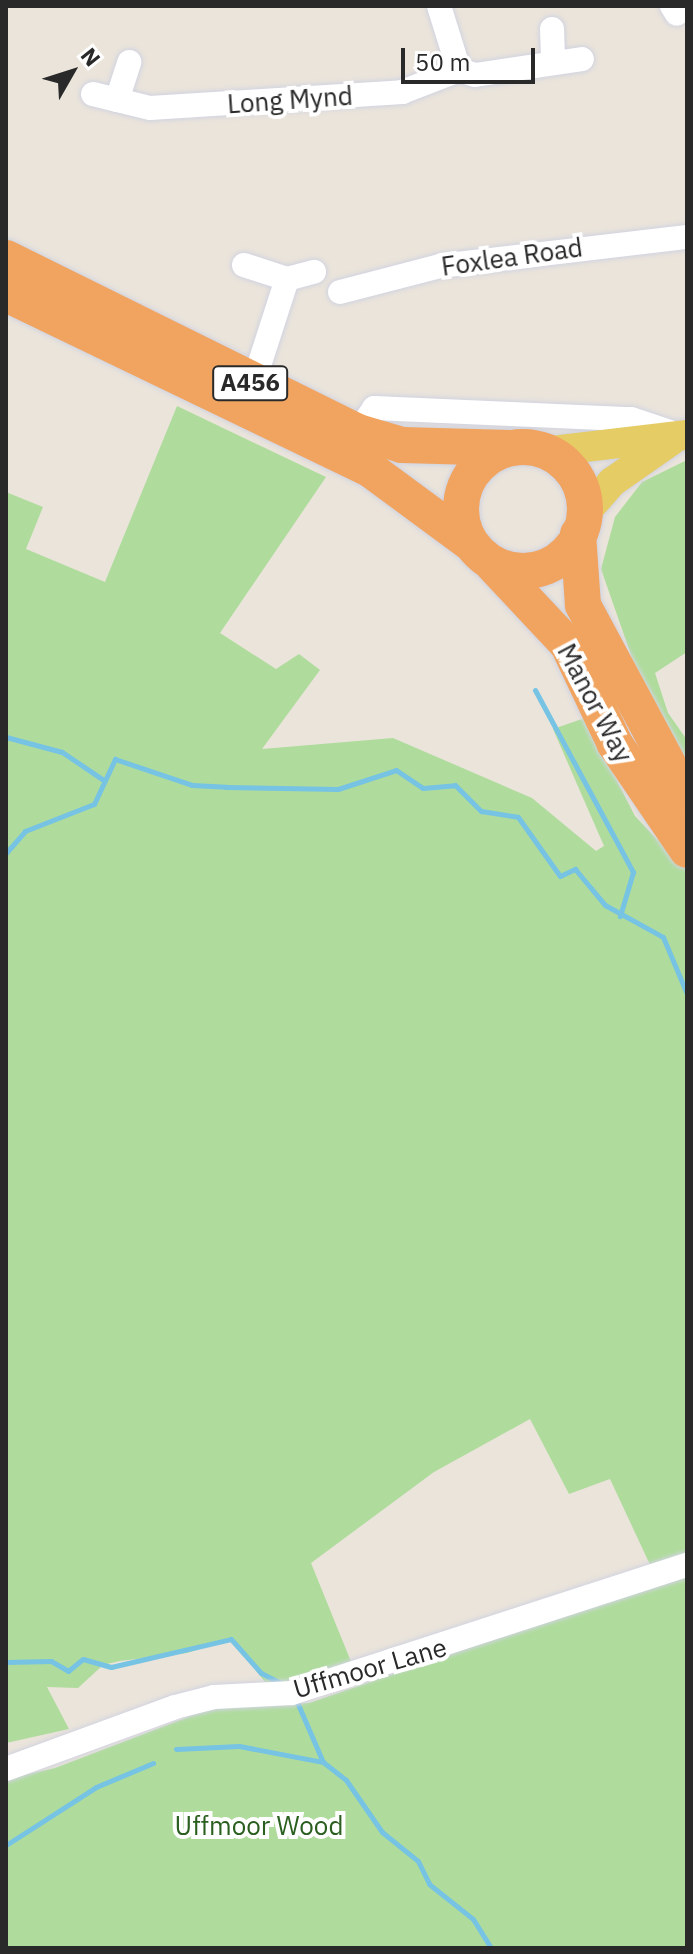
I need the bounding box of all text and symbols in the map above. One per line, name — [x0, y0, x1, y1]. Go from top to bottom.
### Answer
north arrow — [32, 32, 112, 112]
scale bar — [405, 32, 539, 82]
text: N — [75, 41, 107, 72]
text: 50 m — [415, 46, 470, 78]
street label: Long Mynd — [226, 80, 354, 120]
street label: Foxlea Road — [439, 232, 585, 282]
road number: A456 — [212, 363, 288, 403]
street label: Manor Way — [551, 638, 639, 768]
street label: Uffmoor Lane — [290, 1631, 450, 1705]
park label: Uffmoor Wood — [175, 1810, 343, 1842]

